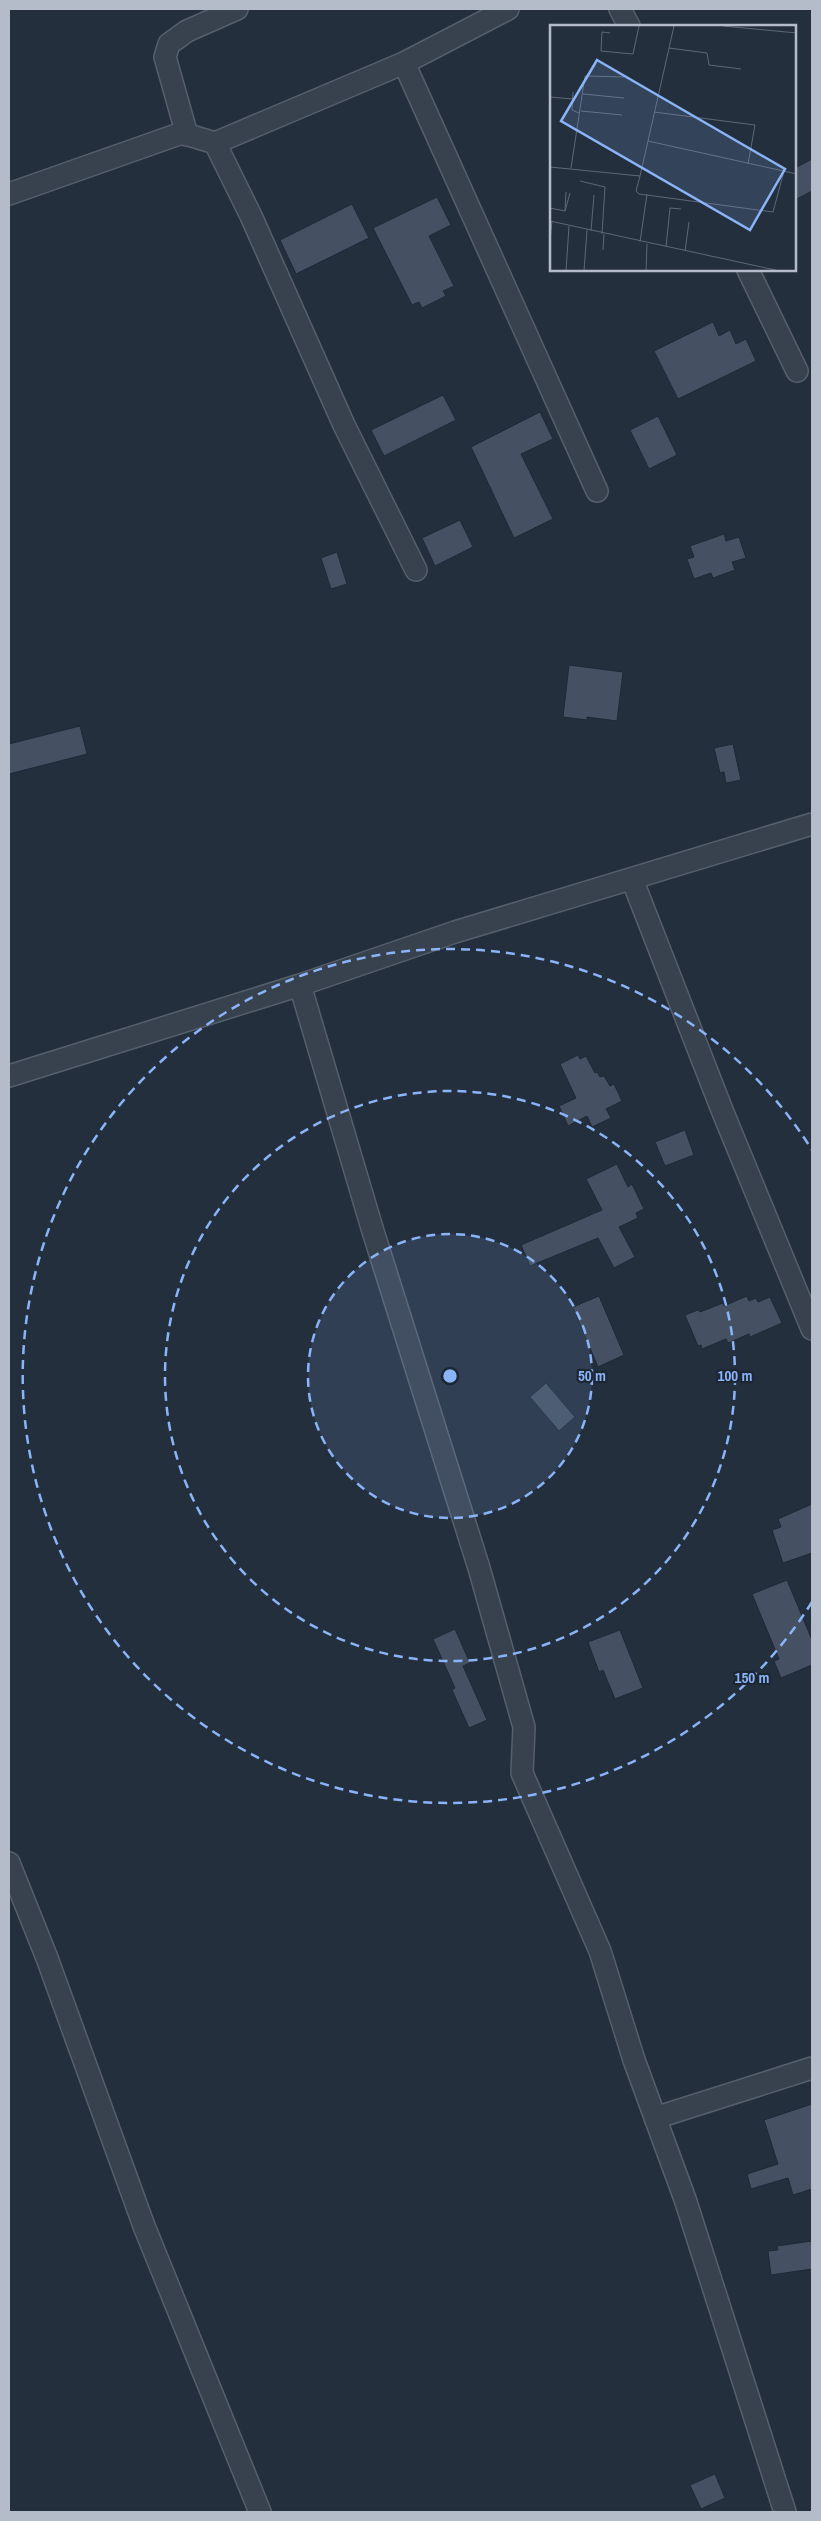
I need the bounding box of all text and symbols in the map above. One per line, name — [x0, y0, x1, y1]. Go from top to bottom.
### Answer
inset map — [550, 25, 796, 271]
text: 50 m — [578, 1365, 606, 1386]
text: 100 m — [718, 1365, 752, 1386]
centre of rings — [441, 1367, 459, 1385]
text: 150 m — [735, 1667, 769, 1688]

